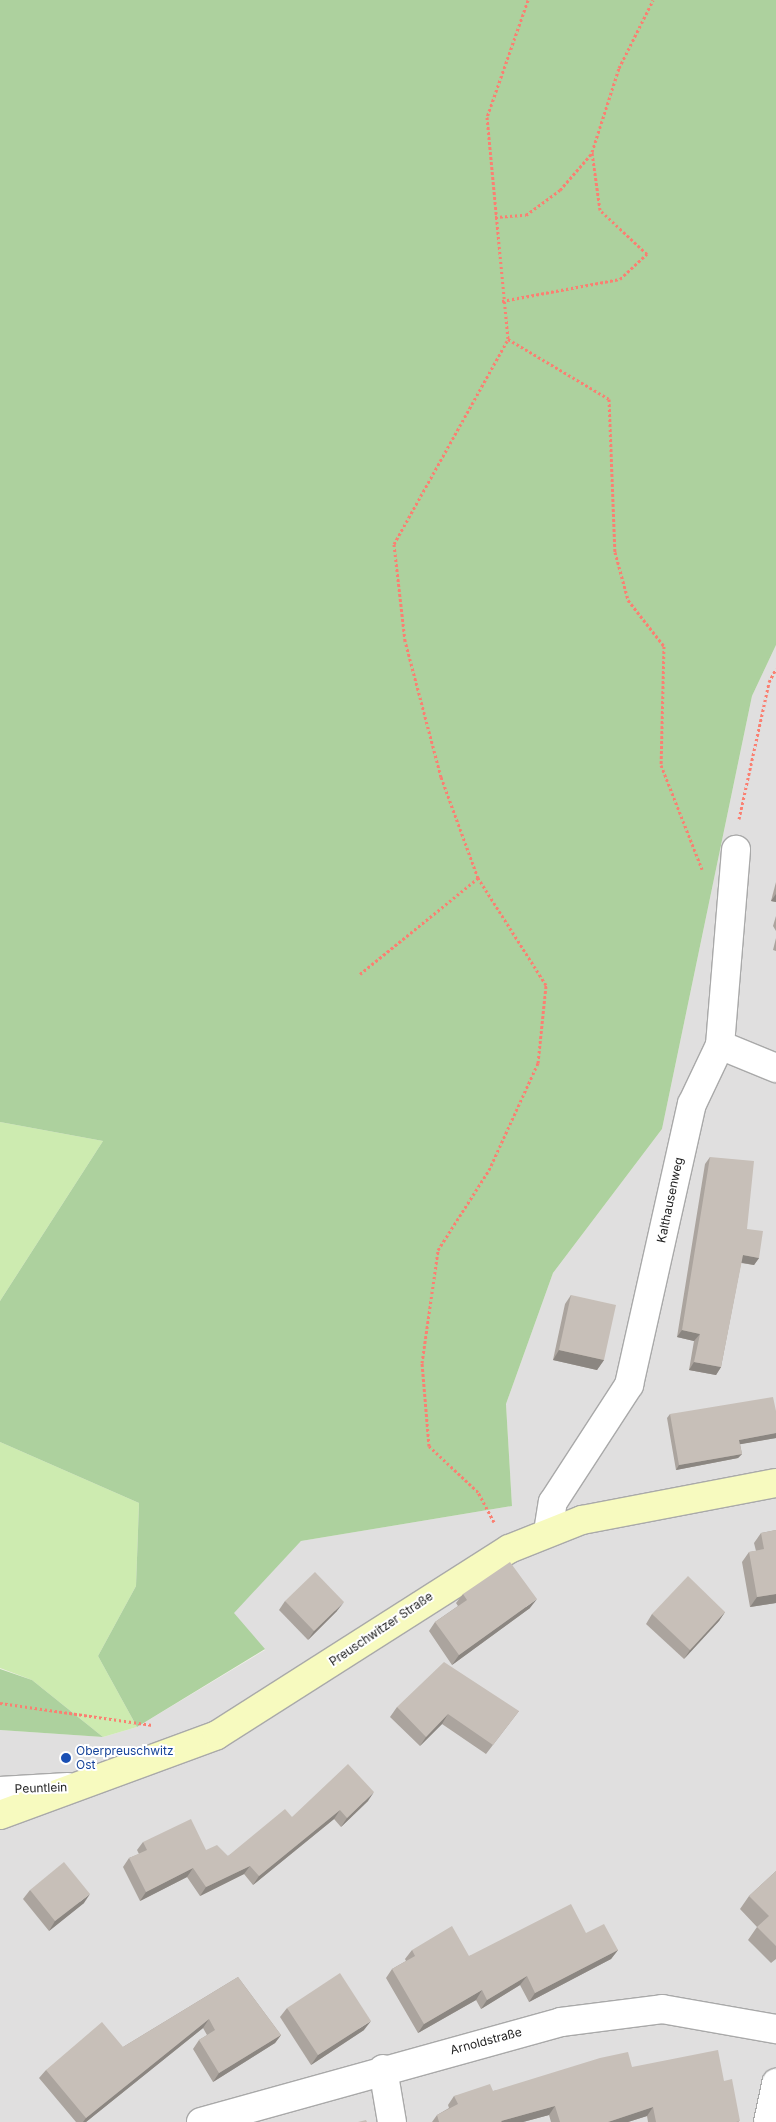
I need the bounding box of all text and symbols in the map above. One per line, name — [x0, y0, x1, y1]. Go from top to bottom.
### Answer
street label: Kalthausenweg — [654, 1156, 686, 1244]
street label: Preuschwitzer Straße — [327, 1589, 435, 1669]
place label: Oberpreuschwitz Ost — [76, 1744, 174, 1772]
marker: Oberpreuschwitz Ost — [60, 1752, 72, 1764]
street label: Peuntlein — [14, 1780, 68, 1796]
street label: Arnoldstraße — [449, 2025, 523, 2057]

